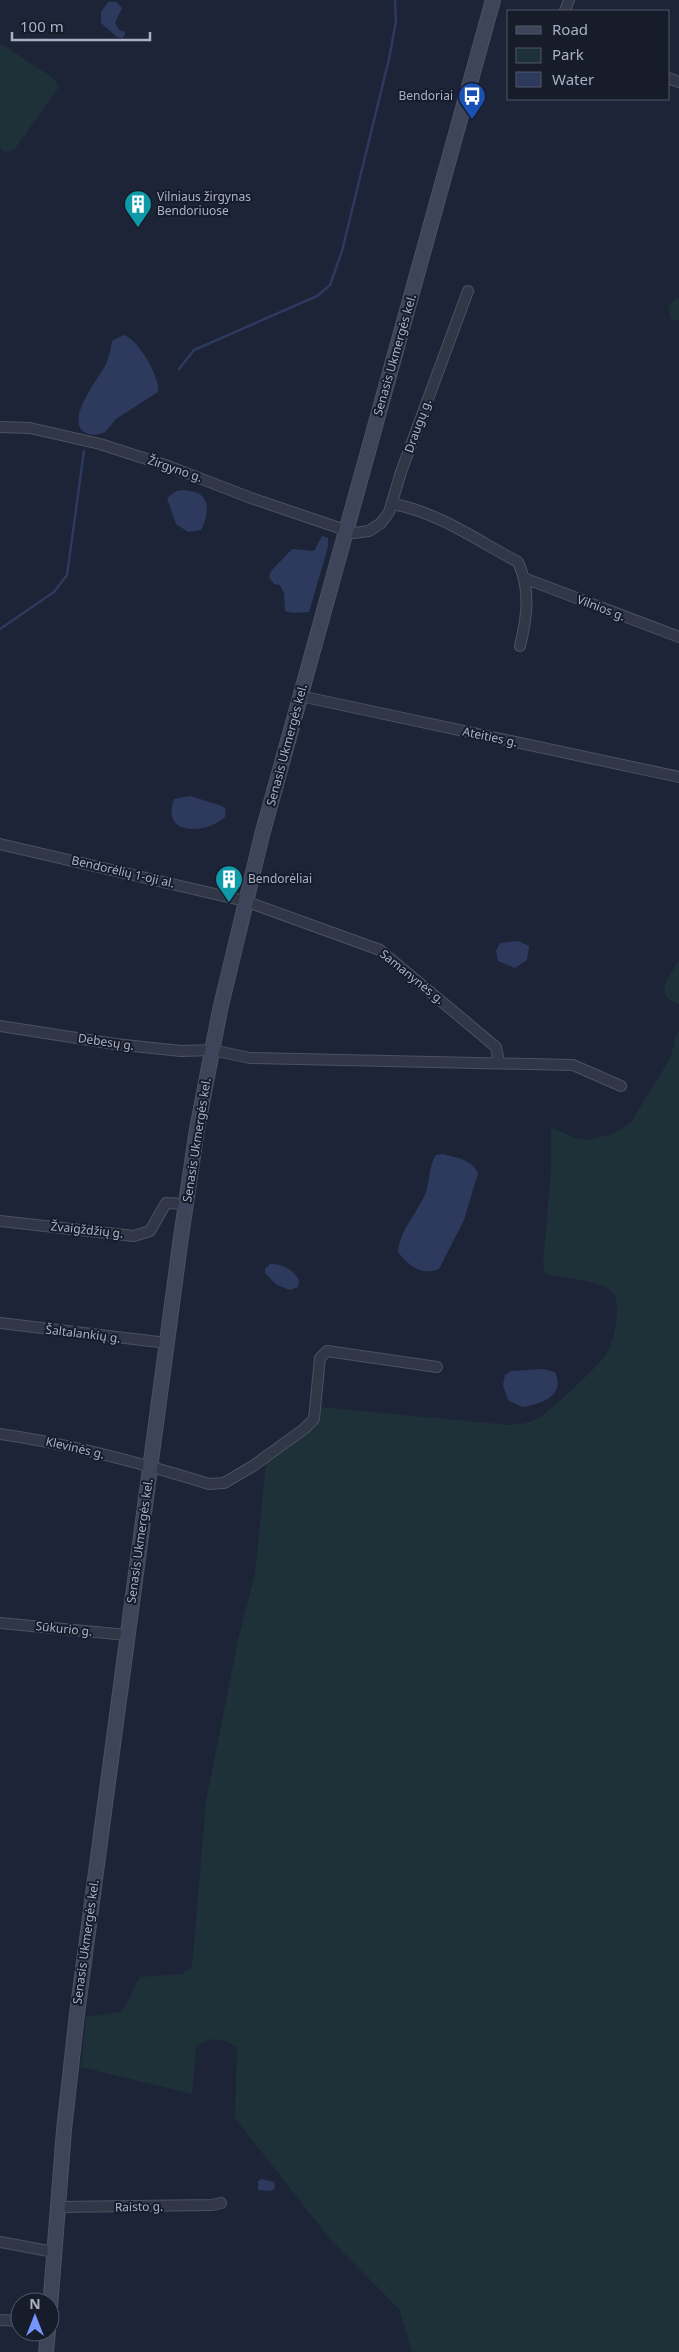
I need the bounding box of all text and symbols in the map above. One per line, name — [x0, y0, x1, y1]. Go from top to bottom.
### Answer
scale bar — [12, 10, 150, 42]
legend — [507, 10, 669, 100]
text: 100 m — [20, 16, 64, 36]
text: Road — [552, 19, 588, 39]
text: Park — [552, 44, 584, 64]
text: Water — [552, 69, 594, 89]
bus stop icon: Bendoriai — [457, 81, 487, 120]
place label: Bendoriai — [398, 87, 453, 104]
place label: Vilniaus žirgynas Bendoriuose — [157, 188, 251, 219]
building icon: Vilniaus žirgynas Bendoriuose — [123, 189, 153, 228]
street label: Senasis Ukmergės kel. — [369, 292, 420, 418]
street label: Draugų g. — [400, 397, 435, 455]
street label: Žirgyno g. — [146, 451, 205, 486]
street label: Vilnios g. — [574, 591, 628, 625]
street label: Senasis Ukmergės kel. — [262, 682, 311, 808]
street label: Ateities g. — [461, 722, 519, 751]
street label: Bendorėlių 1-oji al. — [70, 851, 176, 892]
building icon: Bendorėliai — [214, 864, 244, 903]
place label: Bendorėliai — [248, 870, 312, 887]
street label: Samanynės g. — [376, 945, 448, 1008]
street label: Debesų g. — [77, 1029, 135, 1054]
street label: Senasis Ukmergės kel. — [178, 1076, 215, 1203]
street label: Žvaigždžių g. — [50, 1217, 124, 1242]
street label: Šaltalankių g. — [45, 1320, 122, 1347]
street label: Klevinės g. — [44, 1432, 106, 1463]
street label: Senasis Ukmergės kel. — [122, 1477, 157, 1604]
street label: Sūkurio g. — [35, 1617, 93, 1640]
street label: Senasis Ukmergės kel. — [68, 1878, 103, 2005]
street label: Raisto g. — [115, 2198, 163, 2215]
north arrow — [10, 2292, 60, 2342]
text: N — [29, 2294, 41, 2313]

